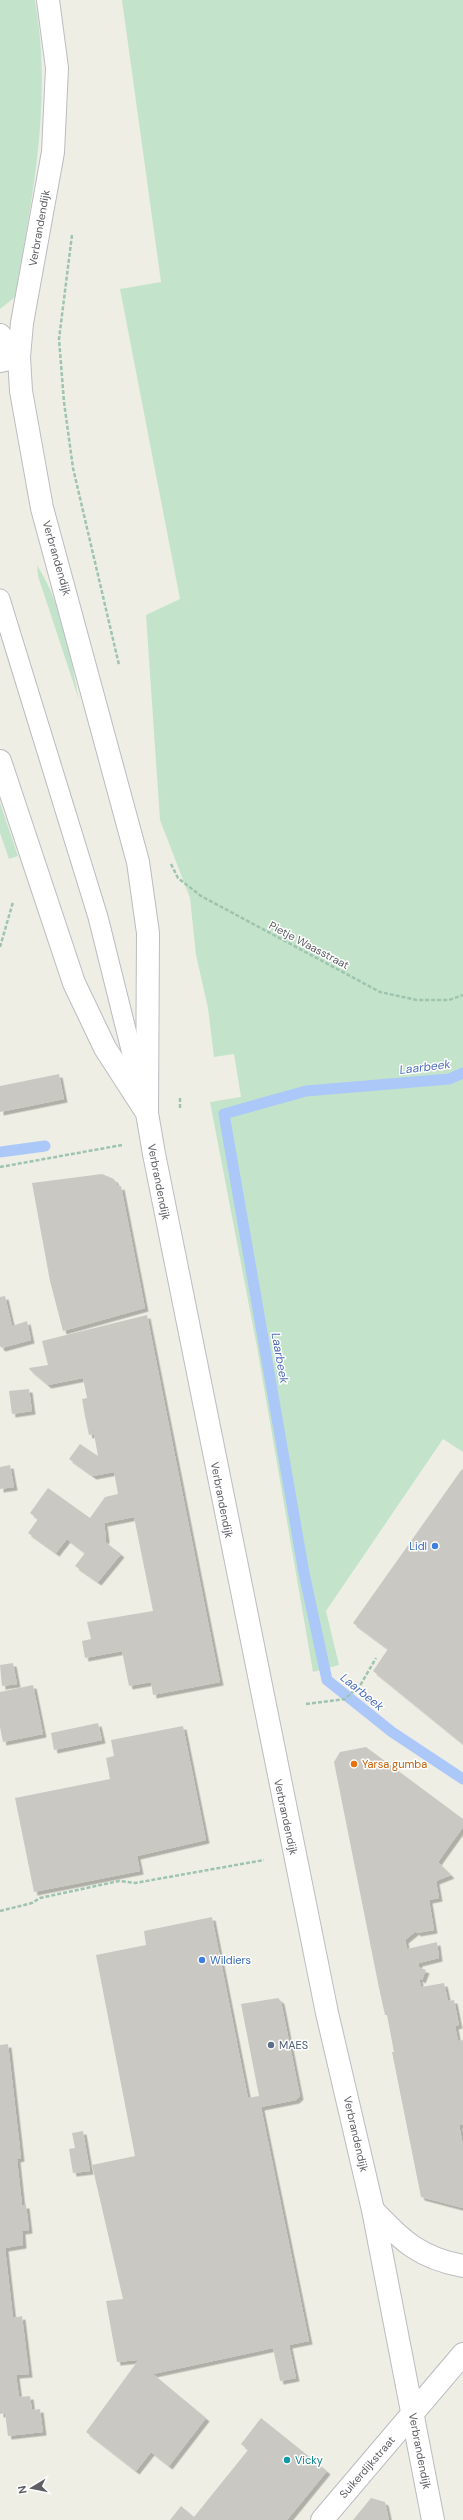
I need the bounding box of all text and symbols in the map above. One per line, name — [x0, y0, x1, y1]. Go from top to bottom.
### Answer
street label: Verbrandendijk — [25, 188, 53, 267]
street label: Verbrandendijk — [40, 519, 75, 598]
street label: Pietje Waasstraat — [267, 918, 351, 972]
water label: Laarbeek — [399, 1056, 452, 1078]
street label: Verbrandendijk — [145, 1143, 173, 1222]
water label: Laarbeek — [268, 1331, 292, 1385]
street label: Verbrandendijk — [208, 1461, 236, 1540]
place label: Lidl — [409, 1539, 427, 1553]
marker: Lidl — [430, 1541, 440, 1551]
water label: Laarbeek — [337, 1670, 388, 1715]
place label: Yarsa gumba — [362, 1757, 427, 1771]
marker: Yarsa gumba — [349, 1759, 359, 1769]
street label: Verbrandendijk — [271, 1778, 301, 1857]
place label: Wildiers — [210, 1953, 251, 1967]
marker: Wildiers — [197, 1955, 207, 1965]
place label: MAES — [279, 2038, 308, 2052]
marker: MAES — [266, 2040, 276, 2050]
street label: Verbrandendijk — [340, 2095, 372, 2174]
street label: Verbrandendijk — [406, 2412, 434, 2491]
street label: Suikerdijkstraat — [336, 2433, 398, 2501]
place label: Vicky — [295, 2453, 323, 2467]
marker: Vicky — [282, 2455, 292, 2465]
north arrow — [12, 2468, 52, 2508]
text: N — [15, 2485, 30, 2495]

